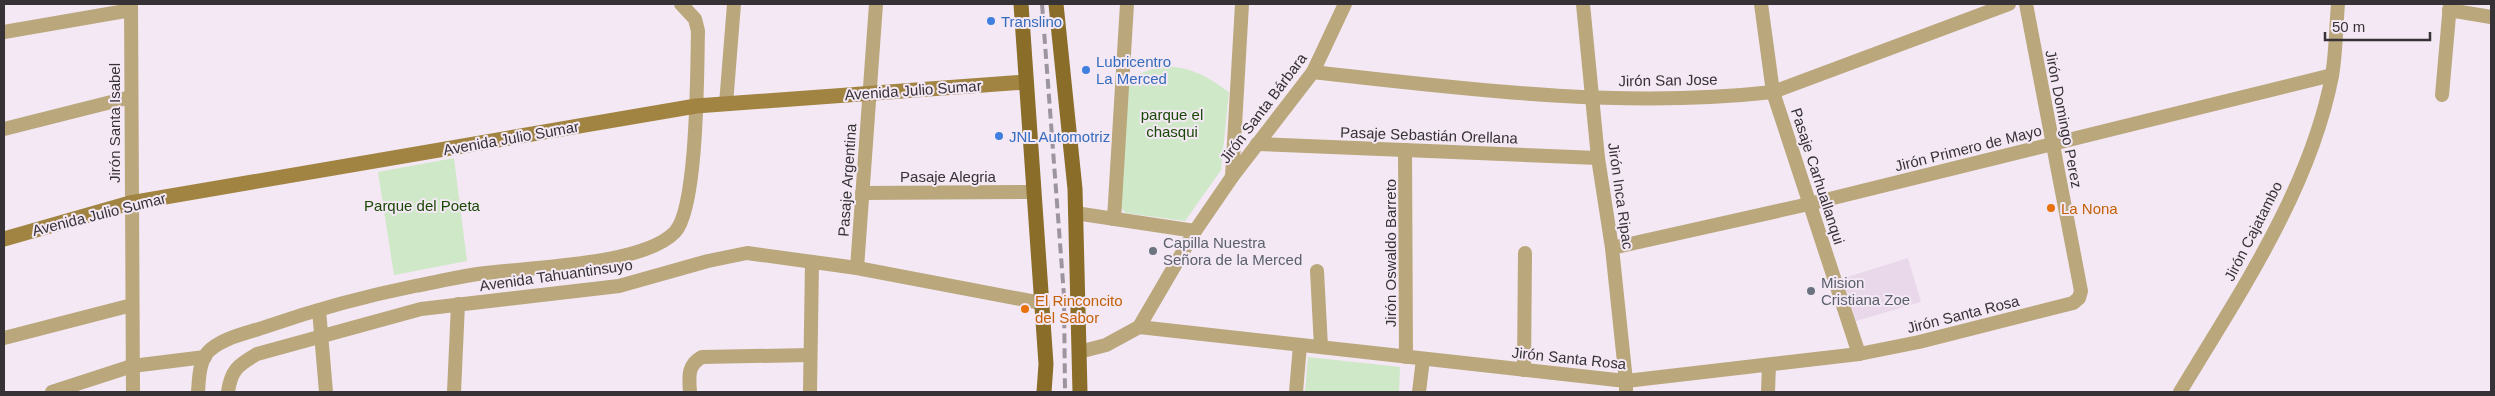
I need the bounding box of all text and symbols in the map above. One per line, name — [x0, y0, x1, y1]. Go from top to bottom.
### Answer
scale bar — [2325, 10, 2430, 42]
place label: Translino — [1001, 13, 1062, 30]
marker: Translino — [985, 15, 997, 27]
text: 50 m — [2332, 18, 2365, 35]
street label: Jirón Santa Bárbara — [1216, 49, 1310, 166]
street label: Jirón Domingo Perez — [2042, 49, 2086, 189]
place label: Lubricentro La Merced — [1096, 53, 1171, 87]
street label: Jirón Santa Isabel — [106, 63, 123, 183]
marker: Lubricentro La Merced — [1080, 64, 1092, 76]
street label: Jirón San Jose — [1618, 71, 1718, 89]
street label: Avenida Julio Sumar — [844, 77, 982, 103]
park label: parque el chasqui — [1141, 106, 1203, 140]
street label: Pasaje Carhuallanqui — [1788, 106, 1848, 246]
street label: Avenida Julio Sumar — [442, 118, 580, 158]
street label: Pasaje Argentina — [835, 122, 859, 237]
street label: Jirón Primero de Mayo — [1893, 122, 2043, 174]
street label: Pasaje Sebastián Orellana — [1340, 123, 1519, 147]
place label: JNL Automotriz — [1009, 128, 1110, 145]
marker: JNL Automotriz — [993, 130, 1005, 142]
street label: Jirón Inca Ripac — [1605, 142, 1637, 251]
street label: Pasaje Alegria — [900, 168, 997, 185]
street label: Jirón Cajatambo — [2221, 178, 2285, 284]
street label: Jirón Oswaldo Barreto — [1382, 179, 1399, 327]
street label: Avenida Julio Sumar — [30, 189, 168, 239]
park label: Parque del Poeta — [364, 197, 481, 214]
place label: La Nona — [2061, 200, 2118, 217]
marker: La Nona — [2045, 202, 2057, 214]
place label: Capilla Nuestra Señora de la Merced — [1163, 234, 1302, 268]
marker: Capilla Nuestra Señora de la Merced — [1147, 245, 1159, 257]
street label: Avenida Tahuantinsuyo — [478, 256, 634, 294]
place label: Mision Cristiana Zoe — [1821, 274, 1910, 308]
marker: Mision Cristiana Zoe — [1805, 285, 1817, 297]
place label: El Rinconcito del Sabor — [1035, 292, 1123, 326]
street label: Jirón Santa Rosa — [1905, 292, 2022, 336]
marker: El Rinconcito del Sabor — [1019, 303, 1031, 315]
street label: Jirón Santa Rosa — [1511, 344, 1628, 373]

